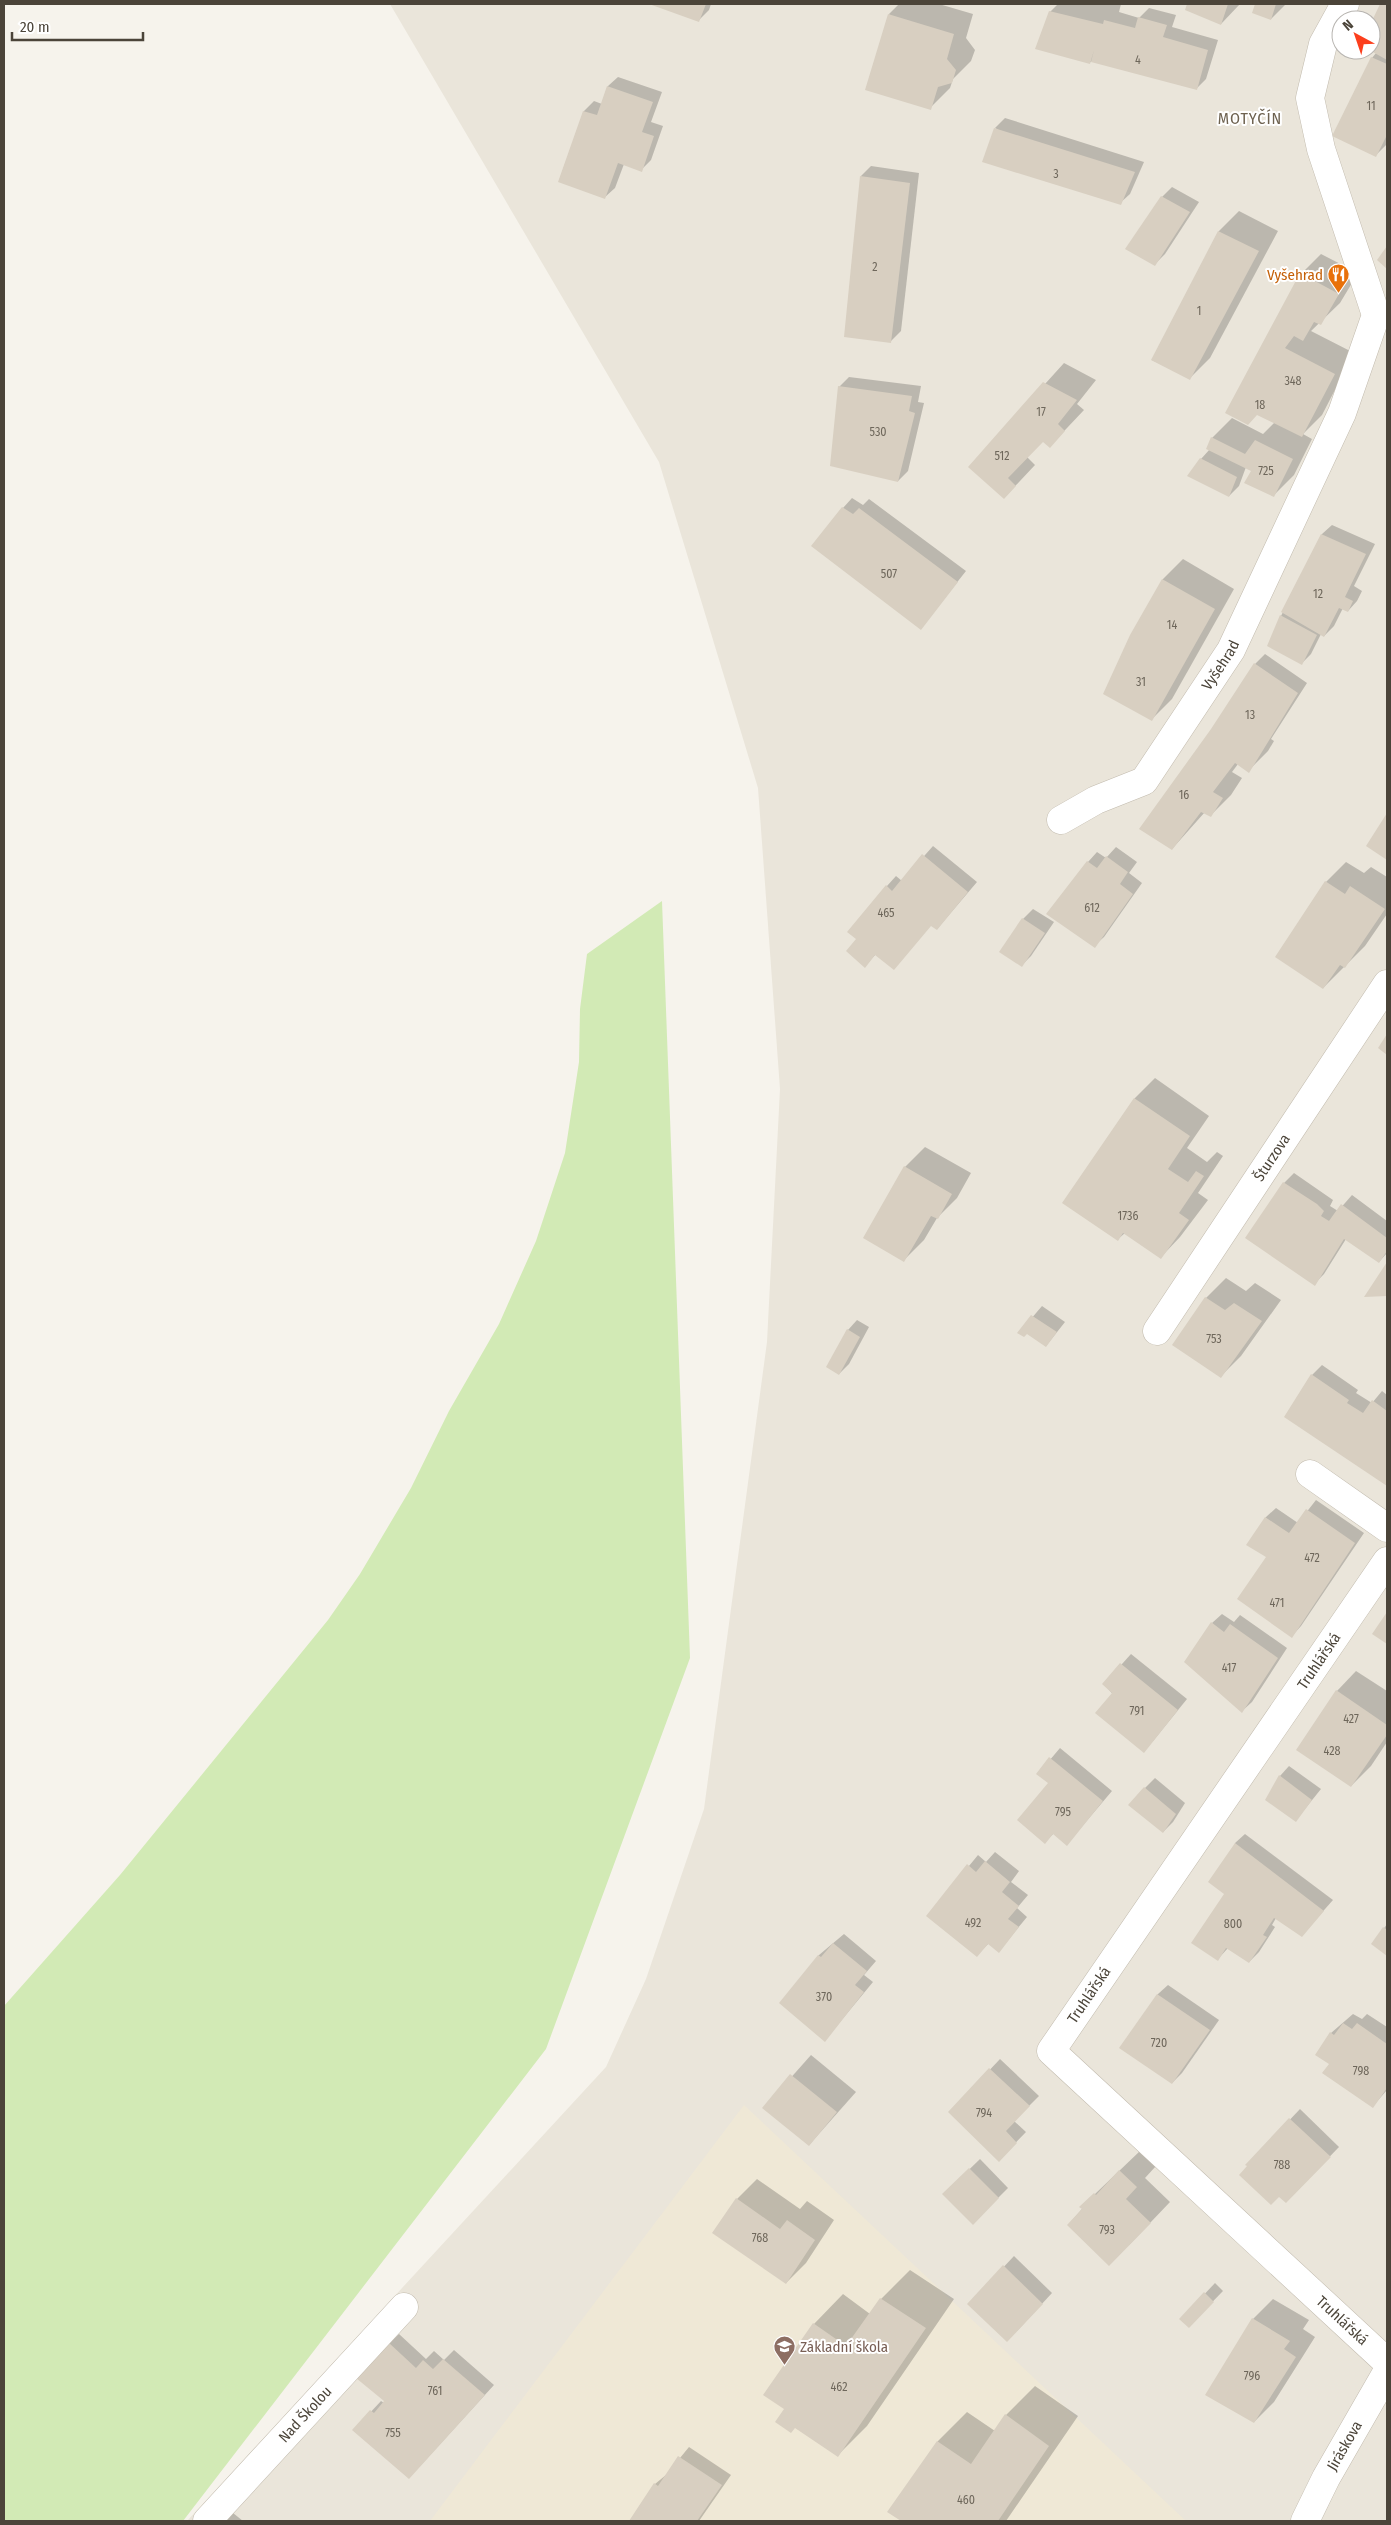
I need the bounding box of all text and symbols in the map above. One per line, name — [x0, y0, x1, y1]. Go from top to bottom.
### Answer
scale bar — [12, 10, 144, 42]
north arrow — [1331, 10, 1381, 60]
text: N — [1339, 16, 1357, 35]
text: 20 m — [20, 18, 50, 36]
house number: 4 — [1135, 53, 1141, 67]
house number: 11 — [1366, 99, 1376, 113]
district label: MOTYČÍN — [1218, 108, 1282, 128]
house number: 3 — [1053, 167, 1059, 181]
house number: 2 — [872, 260, 878, 274]
restaurant icon: Vyšehrad — [1327, 263, 1351, 294]
place label: Vyšehrad — [1267, 266, 1323, 284]
house number: 1 — [1197, 304, 1201, 318]
house number: 348 — [1284, 374, 1302, 388]
house number: 18 — [1255, 398, 1265, 412]
house number: 17 — [1036, 405, 1046, 419]
house number: 530 — [869, 425, 887, 439]
house number: 512 — [995, 449, 1009, 463]
house number: 725 — [1258, 464, 1274, 478]
house number: 507 — [881, 567, 897, 581]
house number: 12 — [1313, 587, 1323, 601]
house number: 14 — [1167, 618, 1177, 632]
street label: Vyšehrad — [1198, 637, 1243, 693]
house number: 31 — [1136, 675, 1146, 689]
house number: 13 — [1245, 708, 1255, 722]
house number: 16 — [1179, 788, 1189, 802]
house number: 612 — [1084, 901, 1100, 915]
house number: 465 — [877, 906, 895, 920]
street label: Šturzova — [1250, 1131, 1294, 1185]
house number: 1736 — [1118, 1209, 1138, 1223]
house number: 753 — [1206, 1332, 1222, 1346]
house number: 472 — [1304, 1551, 1320, 1565]
house number: 471 — [1270, 1596, 1284, 1610]
street label: Truhlářská — [1294, 1629, 1344, 1693]
house number: 417 — [1222, 1661, 1236, 1675]
house number: 791 — [1130, 1704, 1145, 1718]
house number: 427 — [1343, 1712, 1359, 1726]
house number: 428 — [1324, 1744, 1340, 1758]
house number: 795 — [1055, 1805, 1071, 1819]
house number: 492 — [965, 1916, 981, 1930]
house number: 800 — [1224, 1917, 1242, 1931]
street label: Truhlářská — [1064, 1963, 1114, 2027]
house number: 370 — [816, 1990, 832, 2004]
house number: 720 — [1151, 2036, 1167, 2050]
house number: 798 — [1353, 2064, 1369, 2078]
house number: 794 — [976, 2106, 992, 2120]
house number: 788 — [1274, 2158, 1290, 2172]
house number: 793 — [1099, 2223, 1115, 2237]
house number: 768 — [752, 2231, 768, 2245]
street label: Truhlářská — [1313, 2292, 1372, 2349]
school or university icon: Základní škola — [772, 2335, 796, 2366]
place label: Základní škola — [800, 2338, 888, 2356]
house number: 796 — [1244, 2369, 1260, 2383]
house number: 462 — [831, 2380, 847, 2394]
street label: Nad Školou — [275, 2383, 335, 2446]
house number: 761 — [428, 2384, 442, 2398]
street label: Jiráskova — [1323, 2418, 1366, 2474]
house number: 755 — [385, 2426, 401, 2440]
house number: 460 — [957, 2493, 975, 2507]

